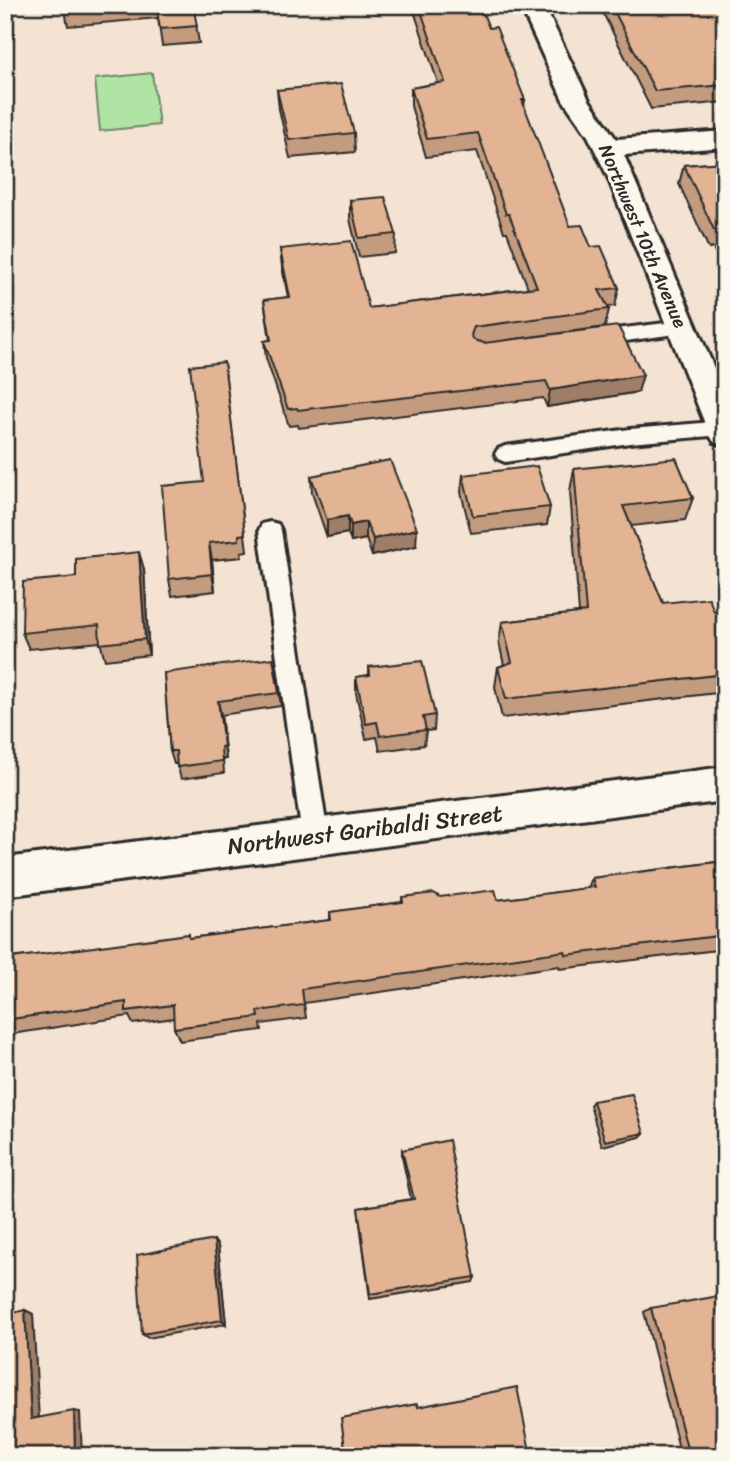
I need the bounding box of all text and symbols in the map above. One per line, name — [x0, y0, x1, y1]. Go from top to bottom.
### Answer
street label: Northwest 10th Avenue — [589, 139, 697, 333]
street label: Northwest Garibaldi Street — [225, 793, 505, 867]

